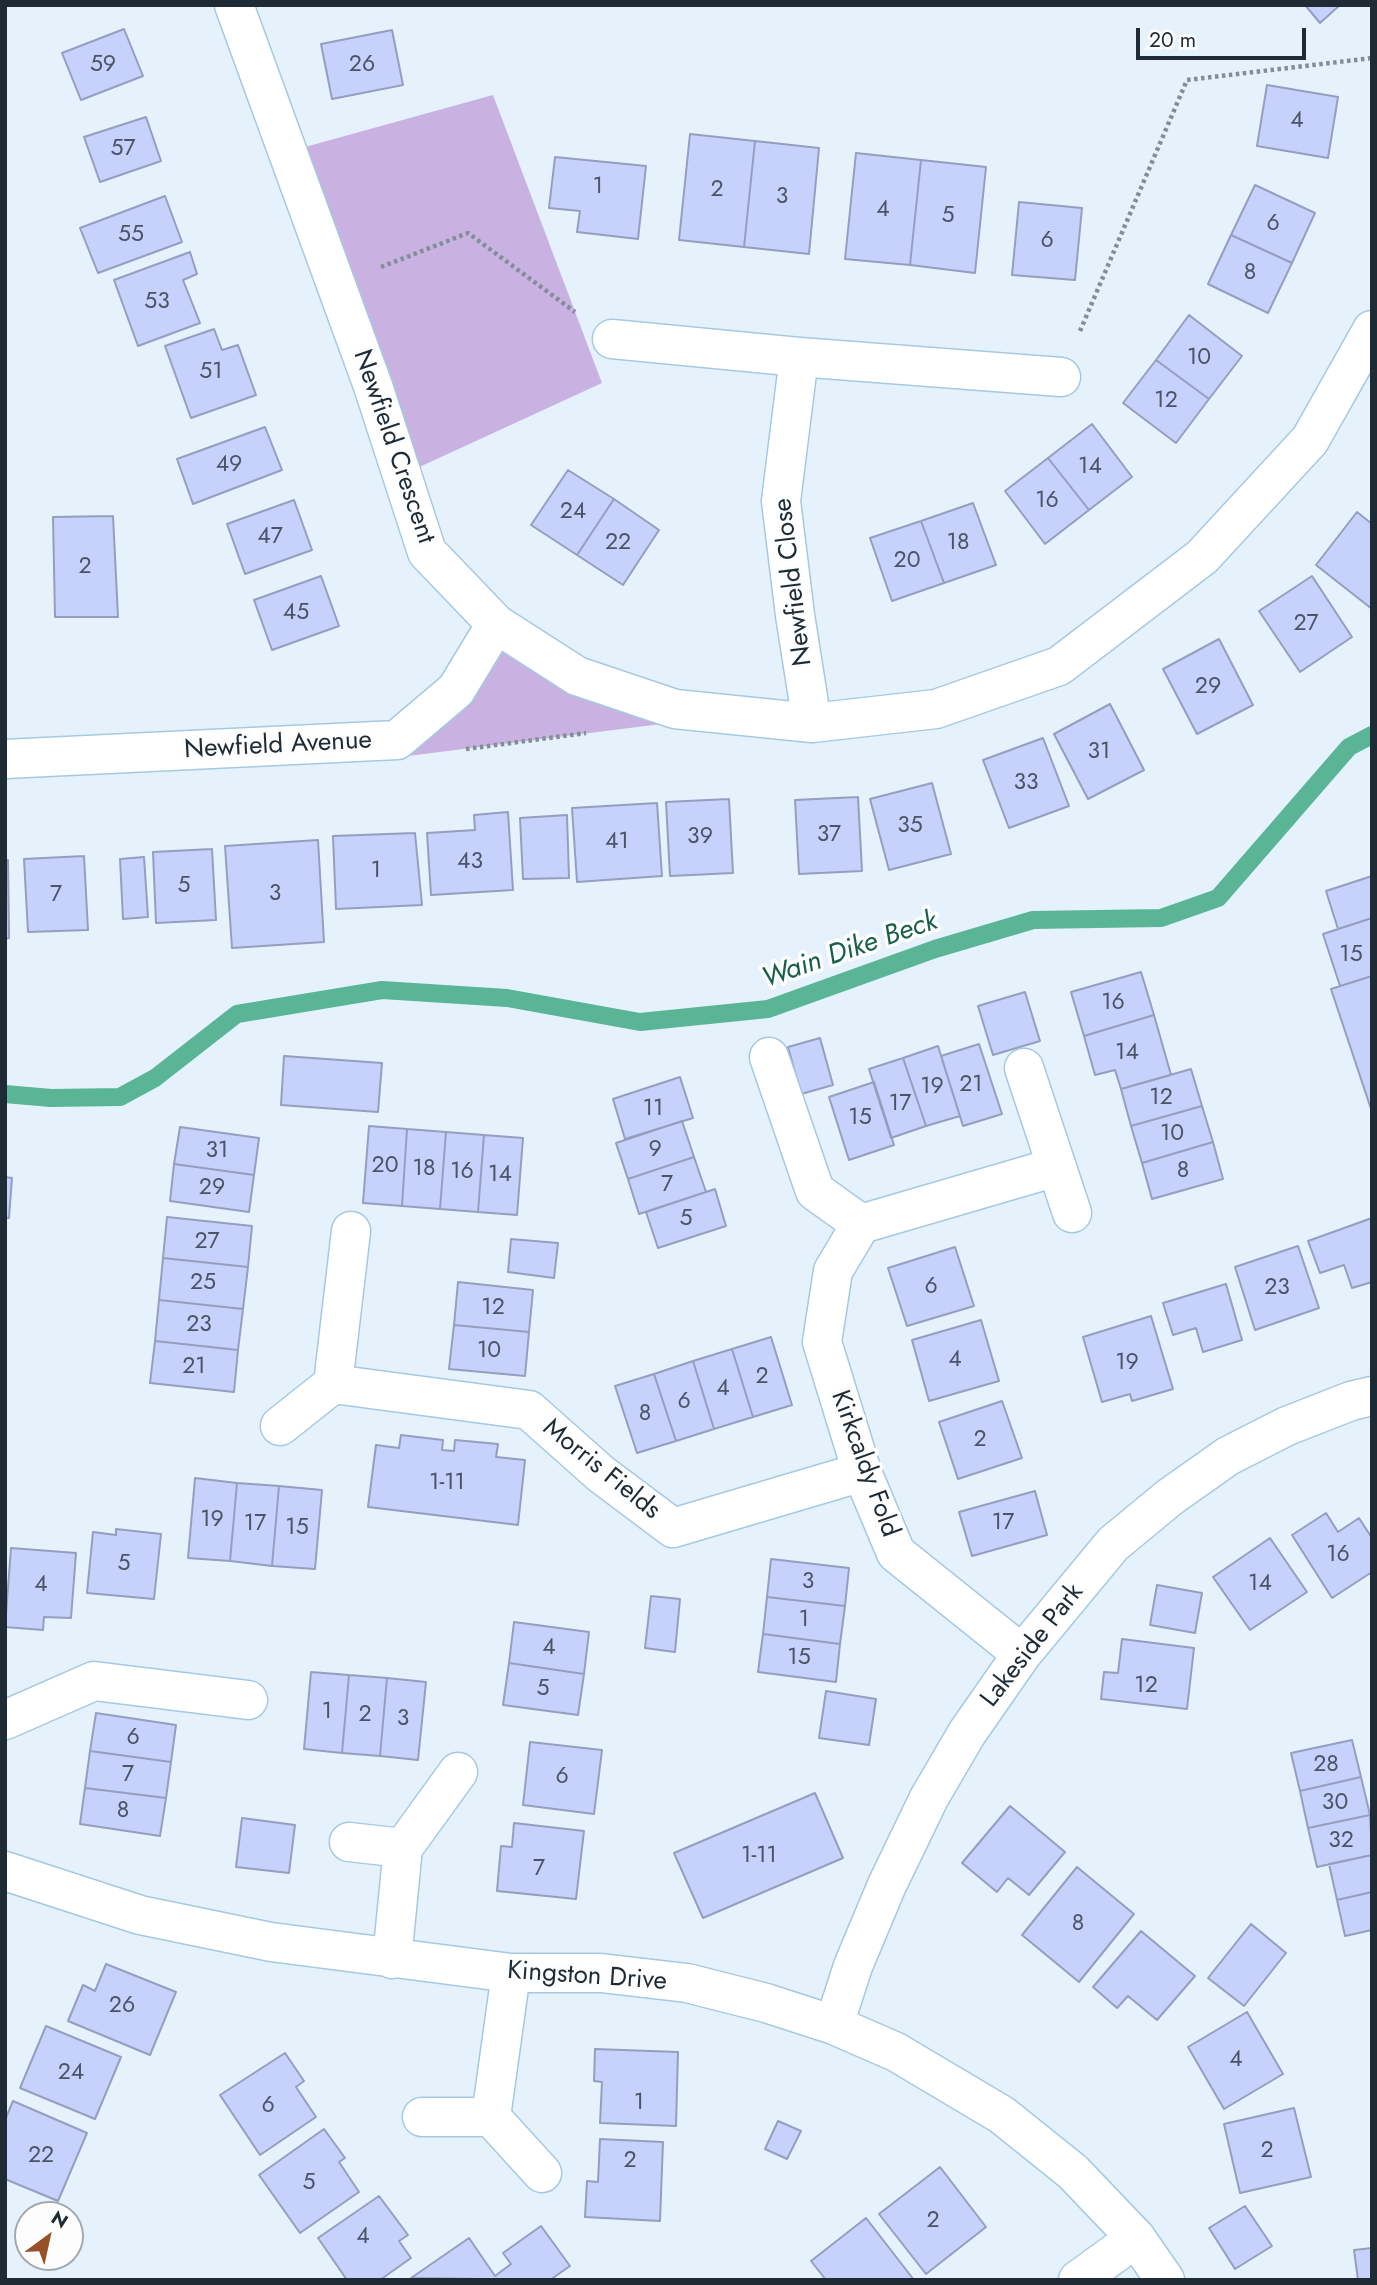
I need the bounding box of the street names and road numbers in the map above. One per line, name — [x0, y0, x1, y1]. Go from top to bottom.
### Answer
street label: Newfield Crescent — [345, 346, 441, 548]
street label: Newfield Close — [768, 496, 820, 668]
street label: Newfield Avenue — [183, 726, 373, 766]
street label: Kirkcaldy Fold — [823, 1386, 905, 1542]
street label: Morris Fields — [536, 1413, 666, 1527]
street label: Lakeside Park — [975, 1578, 1091, 1714]
street label: Kingston Drive — [506, 1956, 668, 1998]

